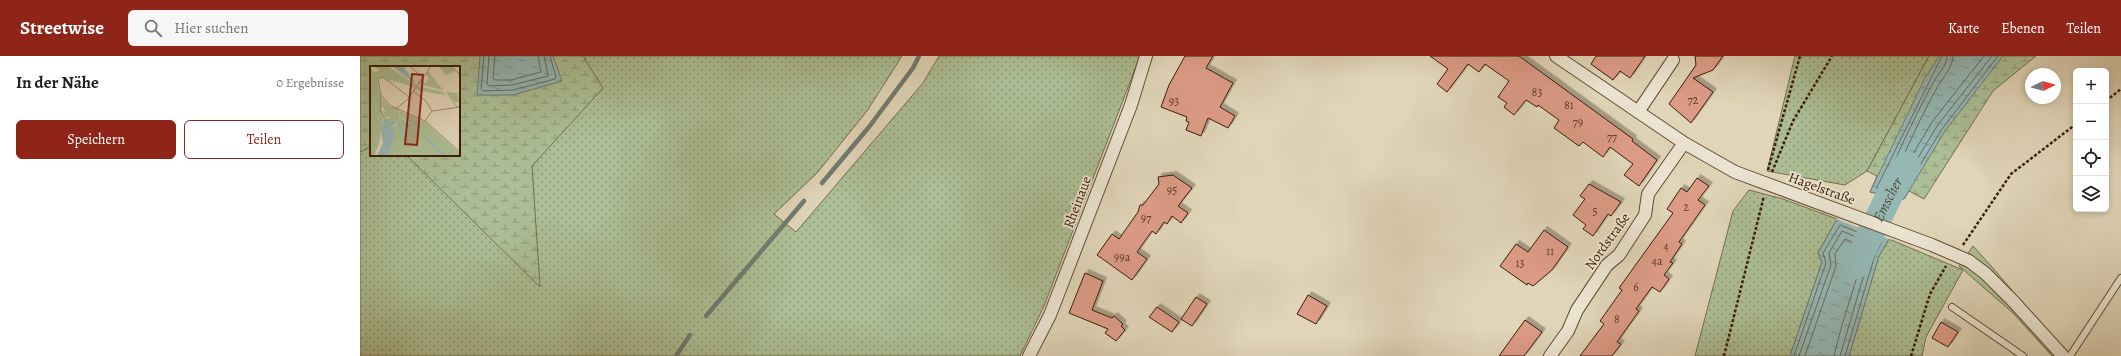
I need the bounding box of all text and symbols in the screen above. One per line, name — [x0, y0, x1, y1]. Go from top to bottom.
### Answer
search box — [128, 10, 408, 46]
text: Streetwise — [20, 15, 104, 41]
icon: search — [142, 17, 164, 39]
text: Hier suchen — [174, 18, 248, 38]
text: Karte — [1948, 19, 1979, 38]
text: Ebenen — [2001, 19, 2045, 38]
text: Teilen — [2067, 19, 2101, 38]
inset map — [370, 66, 460, 156]
north arrow — [2025, 68, 2061, 104]
map controls — [2073, 68, 2109, 212]
button: + — [2073, 68, 2109, 104]
text: In der Nähe — [16, 71, 99, 94]
text: 0 Ergebnisse — [276, 74, 344, 91]
house number: 83 — [1532, 84, 1542, 100]
house number: 72 — [1688, 92, 1699, 108]
house number: 93 — [1169, 93, 1179, 109]
house number: 81 — [1564, 97, 1574, 113]
button: − — [2073, 104, 2109, 140]
house number: 79 — [1573, 114, 1583, 130]
button: Speichern — [16, 120, 176, 159]
button: Teilen — [184, 120, 344, 159]
house number: 77 — [1607, 129, 1618, 145]
button: locate — [2073, 140, 2109, 176]
street label: Hagelstraße — [1786, 168, 1858, 209]
street label: Rheinaue — [1059, 173, 1096, 231]
water label: Emscher — [1868, 173, 1908, 225]
button: layers — [2073, 176, 2109, 212]
house number: 95 — [1167, 182, 1177, 198]
house number: 2 — [1683, 199, 1689, 215]
house number: 5 — [1592, 203, 1598, 219]
street label: Nordstraße — [1580, 209, 1635, 274]
house number: 97 — [1141, 210, 1152, 226]
house number: 4 — [1663, 238, 1669, 254]
house number: 11 — [1546, 243, 1554, 259]
house number: 99a — [1114, 249, 1131, 265]
house number: 4a — [1651, 253, 1663, 269]
house number: 13 — [1515, 255, 1525, 271]
house number: 6 — [1633, 279, 1639, 295]
house number: 8 — [1614, 311, 1620, 327]

